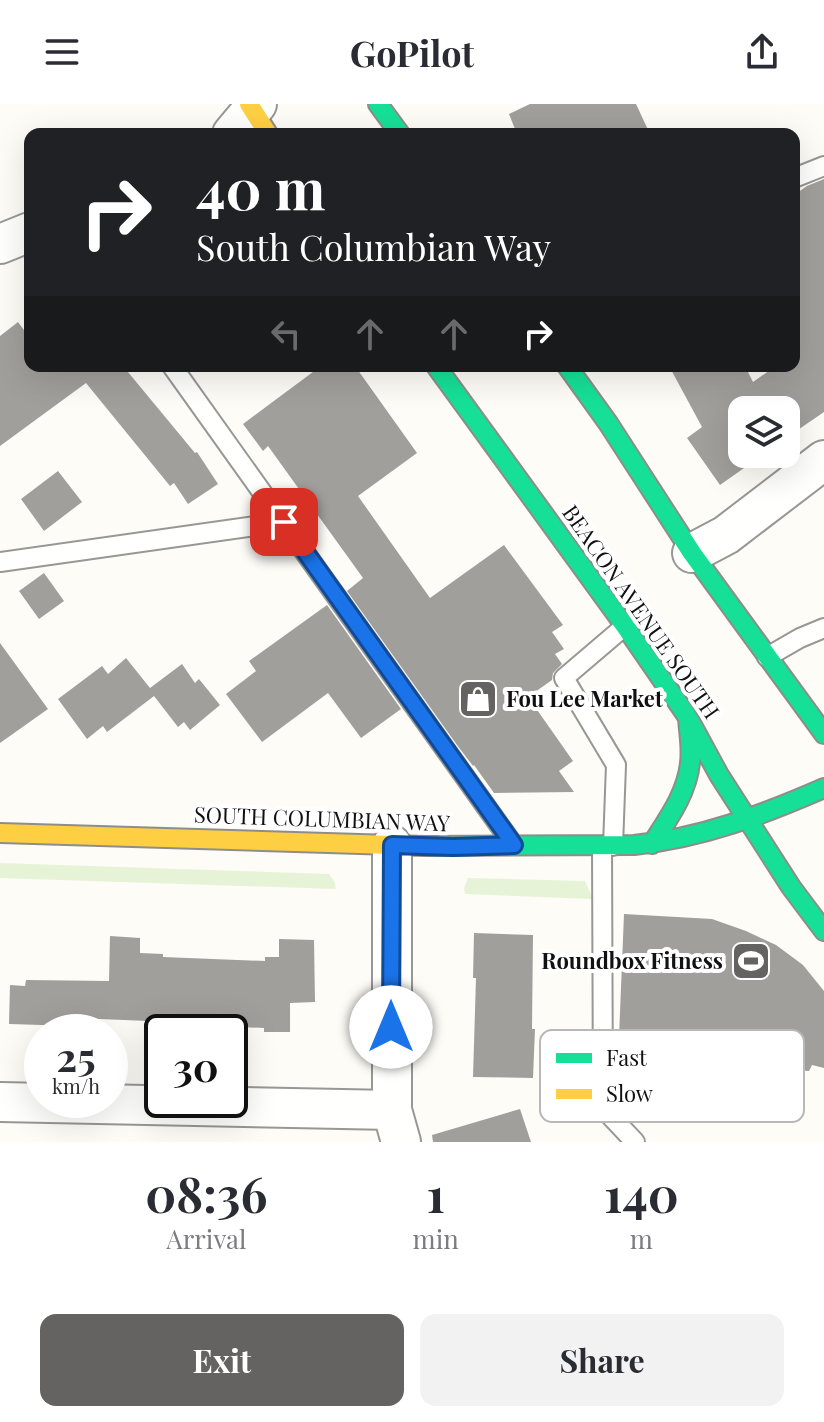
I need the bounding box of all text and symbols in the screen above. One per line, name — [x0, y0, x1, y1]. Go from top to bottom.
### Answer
text: GoPilot — [350, 28, 474, 76]
icon: menu — [40, 30, 84, 74]
icon: share — [740, 30, 784, 74]
text: 40 m — [196, 150, 325, 225]
icon: right — [64, 160, 168, 264]
text: South Columbian Way — [196, 222, 551, 270]
icon: left — [264, 312, 308, 356]
icon: ahead — [348, 312, 392, 356]
icon: ahead — [432, 312, 476, 356]
icon: right — [516, 312, 560, 356]
map controls — [728, 396, 800, 468]
button: layers — [728, 396, 800, 468]
pin — [250, 488, 318, 556]
street label: BEACON AVENUE SOUTH — [556, 498, 727, 724]
icon: arrive — [262, 500, 306, 544]
shop icon: Fou Lee Market — [457, 678, 499, 720]
place label: Fou Lee Market — [506, 683, 663, 713]
street label: SOUTH COLUMBIAN WAY — [193, 799, 451, 837]
sports icon: Roundbox Fitness — [730, 940, 772, 982]
place label: Roundbox Fitness — [541, 945, 723, 975]
position arrow — [349, 985, 433, 1069]
speed limit sign: 30 — [144, 1014, 248, 1118]
text: 25 — [56, 1029, 96, 1082]
legend — [540, 1030, 804, 1122]
text: Fast — [606, 1042, 648, 1072]
text: km/h — [52, 1072, 100, 1099]
text: Slow — [606, 1078, 653, 1108]
text: 08:36 — [145, 1161, 267, 1225]
text: 1 — [427, 1161, 445, 1225]
text: 140 — [604, 1161, 679, 1225]
text: Arrival — [166, 1221, 246, 1256]
text: min — [413, 1221, 459, 1256]
text: m — [630, 1221, 653, 1256]
button: Exit — [40, 1314, 404, 1406]
button: Share — [420, 1314, 784, 1406]

